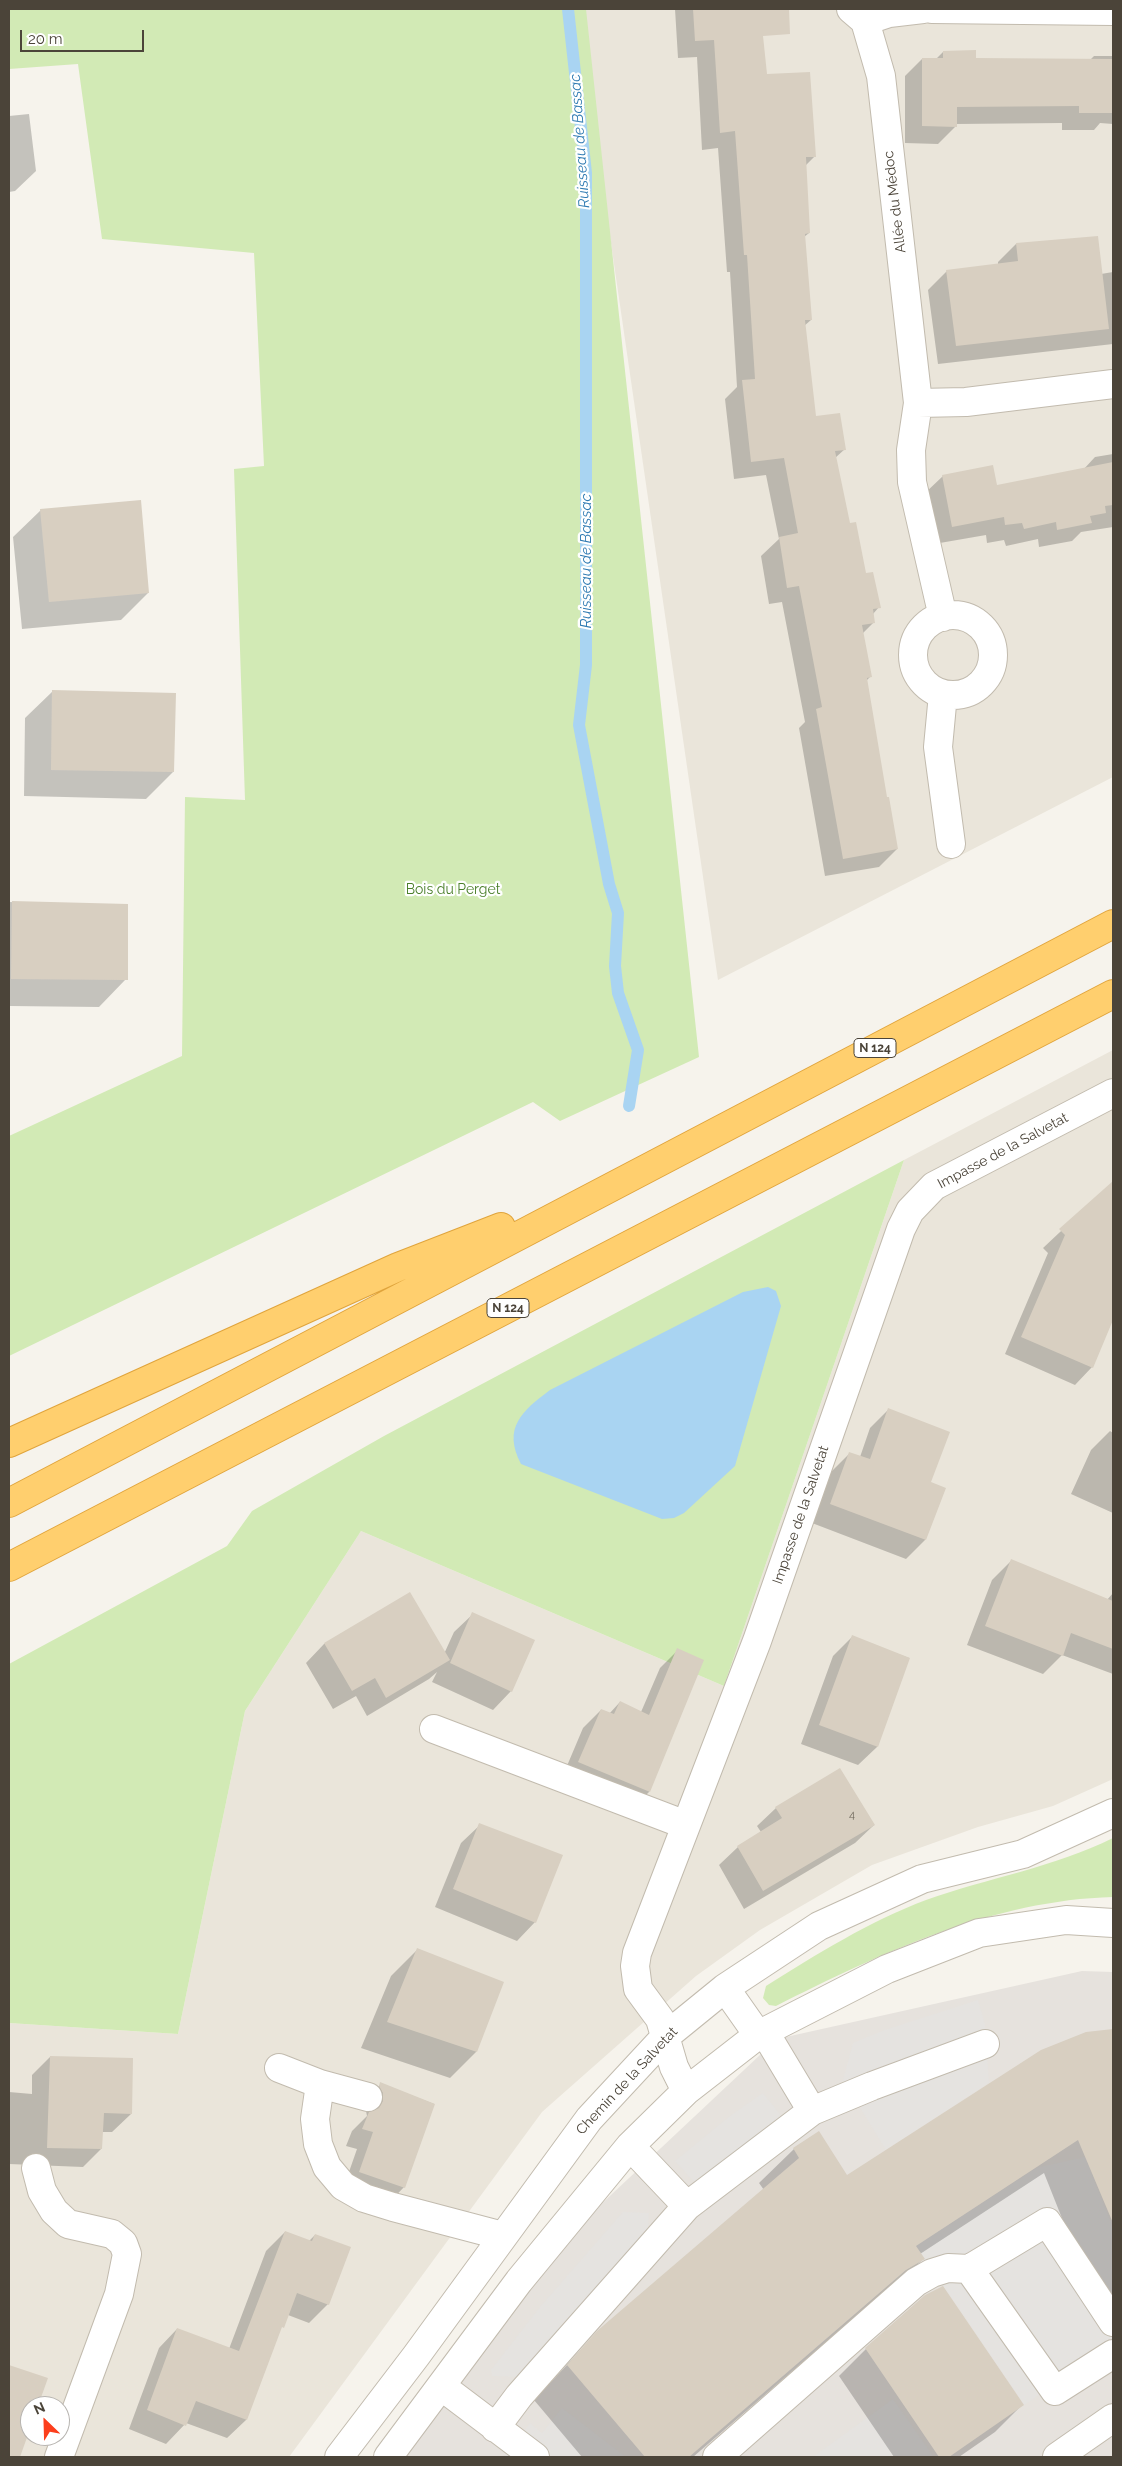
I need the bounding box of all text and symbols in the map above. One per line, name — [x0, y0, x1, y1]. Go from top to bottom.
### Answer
scale bar — [22, 20, 146, 52]
text: 20 m — [28, 30, 63, 48]
water label: Ruisseau de Bassac — [566, 73, 594, 209]
street label: Allée du Médoc — [880, 150, 910, 254]
water label: Ruisseau de Bassac — [577, 494, 595, 628]
park label: Bois du Perget — [406, 882, 500, 898]
road number: N 124 — [854, 1038, 896, 1058]
street label: Impasse de la Salvetat — [935, 1109, 1071, 1193]
road number: N 124 — [487, 1299, 529, 1318]
street label: Impasse de la Salvetat — [769, 1444, 833, 1586]
house number: 4 — [849, 1808, 855, 1822]
street label: Chemin de la Salvetat — [573, 2024, 681, 2138]
north arrow — [20, 2396, 70, 2446]
text: N — [31, 2399, 47, 2418]

